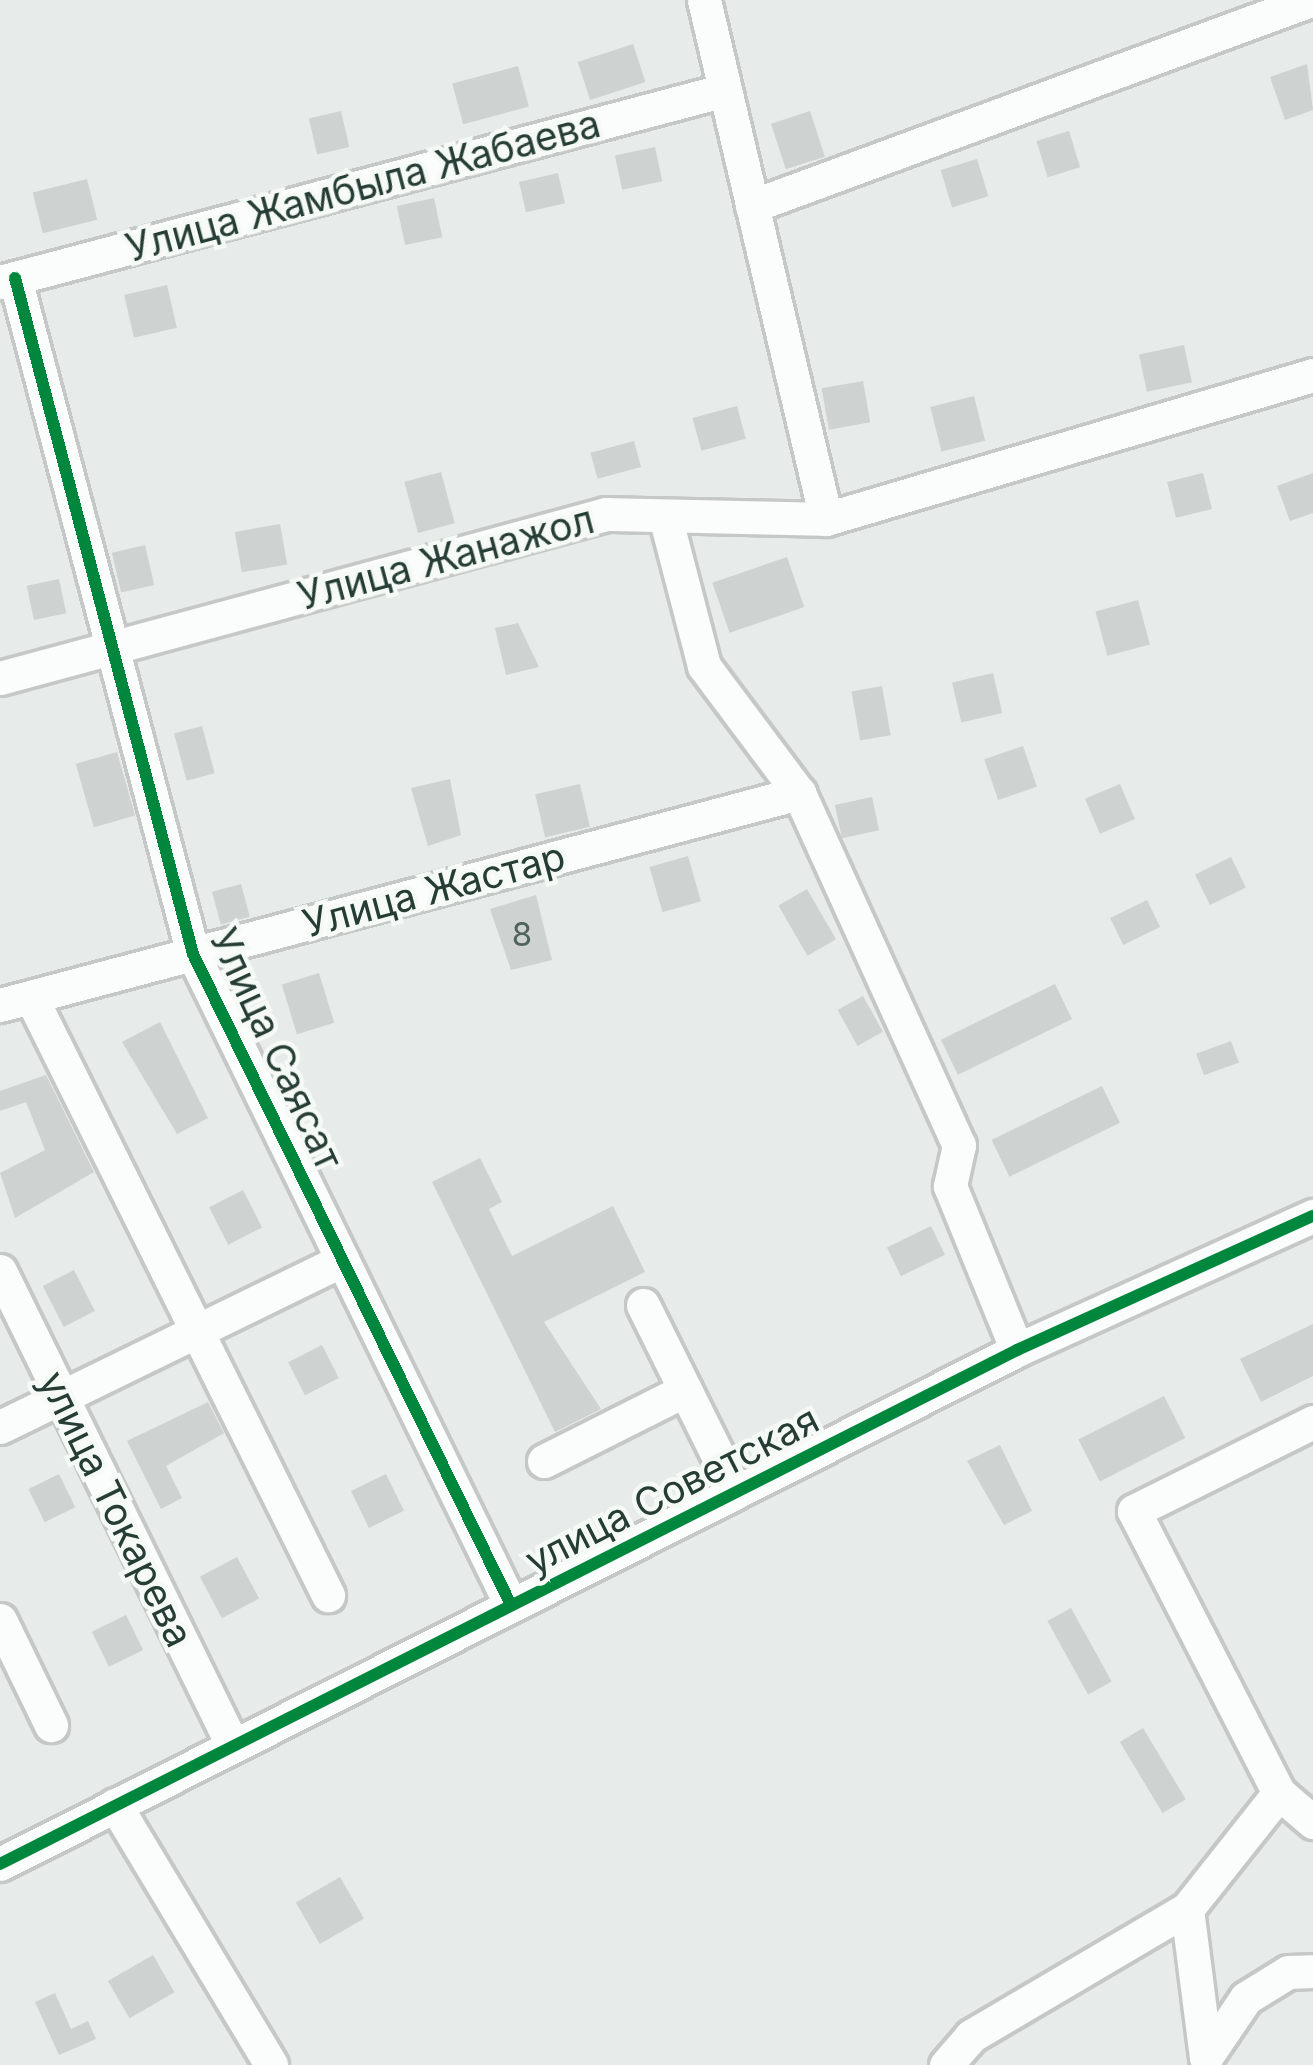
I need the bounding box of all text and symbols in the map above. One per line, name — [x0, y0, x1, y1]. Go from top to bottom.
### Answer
street label: Улица Жамбыла Жабаева — [121, 100, 605, 272]
street label: Улица Жанажол — [293, 496, 599, 620]
street label: Улица Жастар — [298, 833, 570, 947]
house number: 8 — [512, 915, 532, 955]
street label: Улица Саясат — [200, 921, 352, 1177]
street label: улица Токарева — [29, 1364, 203, 1654]
street label: улица Советская — [518, 1396, 826, 1584]

